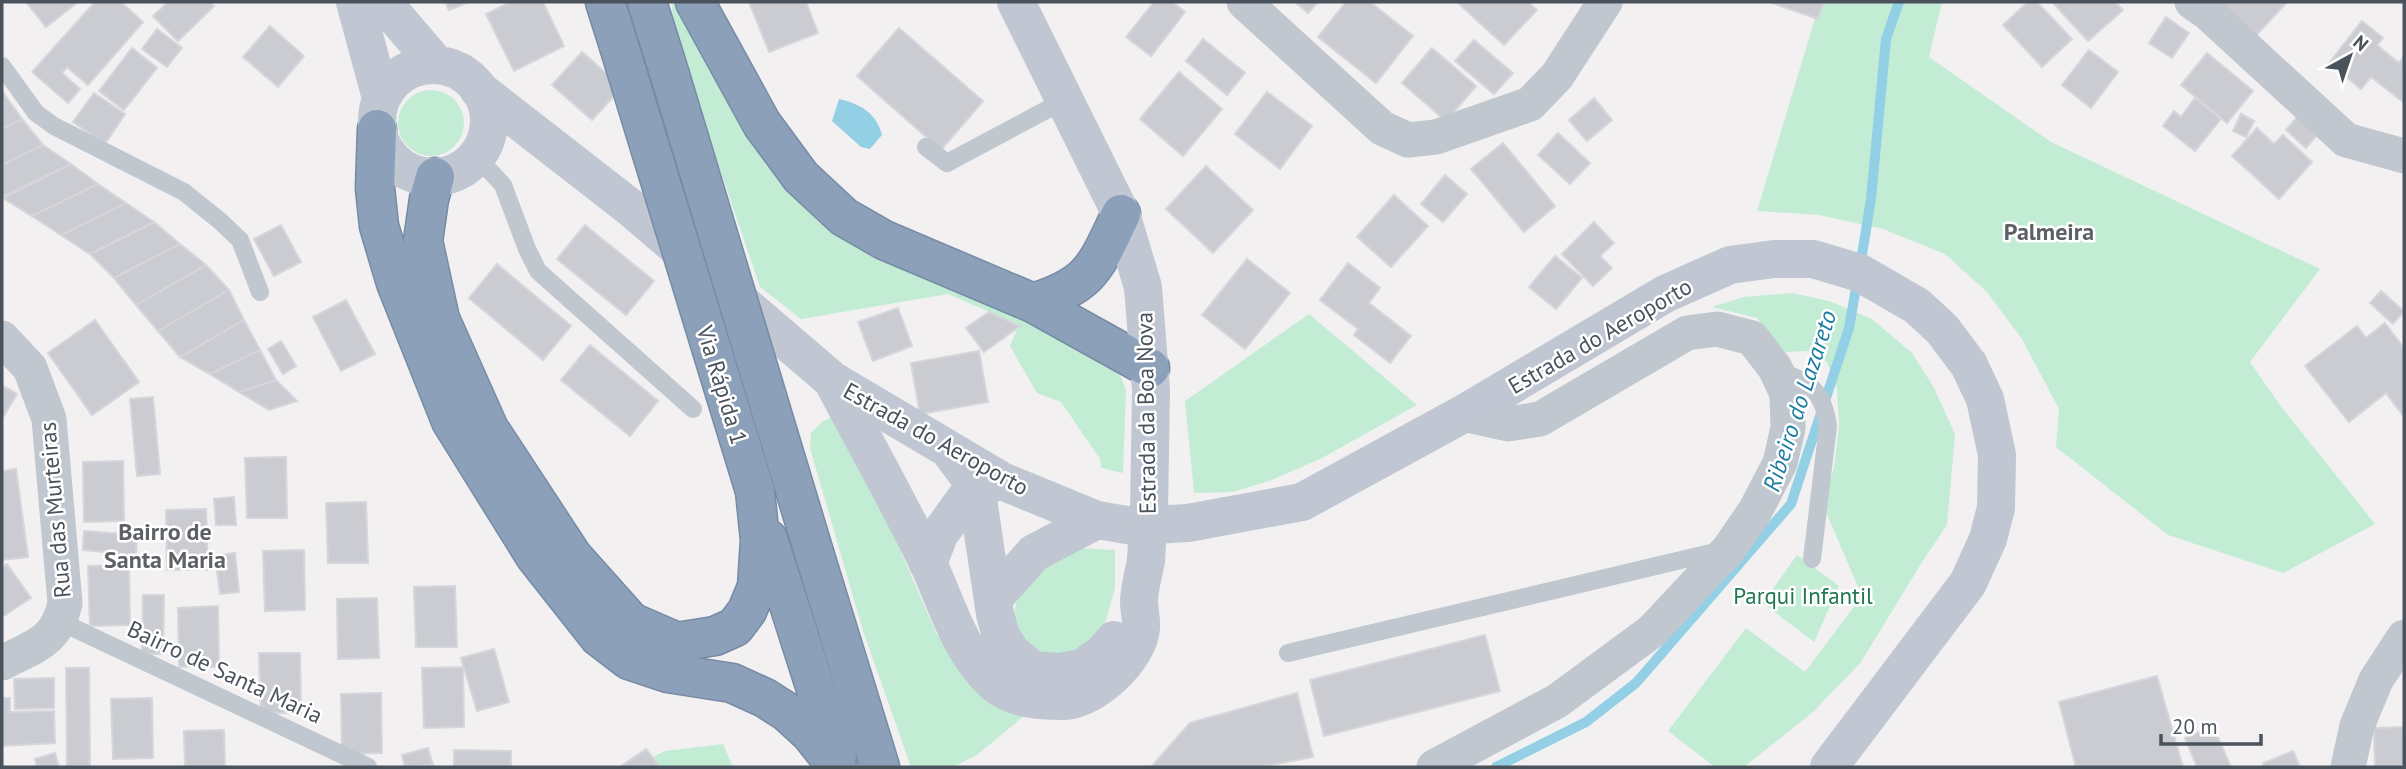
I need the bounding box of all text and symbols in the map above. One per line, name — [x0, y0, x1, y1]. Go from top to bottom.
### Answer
north arrow — [2315, 21, 2385, 91]
text: N — [2348, 30, 2373, 56]
district label: Palmeira — [2004, 216, 2094, 247]
street label: Estrada do Aeroporto — [1503, 271, 1697, 400]
water label: Ribeiro do Lazareto — [1756, 306, 1843, 495]
street label: Estrada da Boa Nova — [1129, 312, 1162, 514]
street label: Via Rápida 1 — [690, 321, 754, 448]
street label: Estrada do Aeroporto — [839, 376, 1034, 501]
street label: Rua das Murteiras — [32, 421, 77, 599]
district label: Bairro de Santa Maria — [104, 516, 226, 575]
park label: Parqui Infantil — [1733, 581, 1873, 610]
street label: Bairro de Santa Maria — [123, 614, 327, 729]
scale bar — [2161, 702, 2261, 746]
text: 20 m — [2172, 713, 2218, 740]

